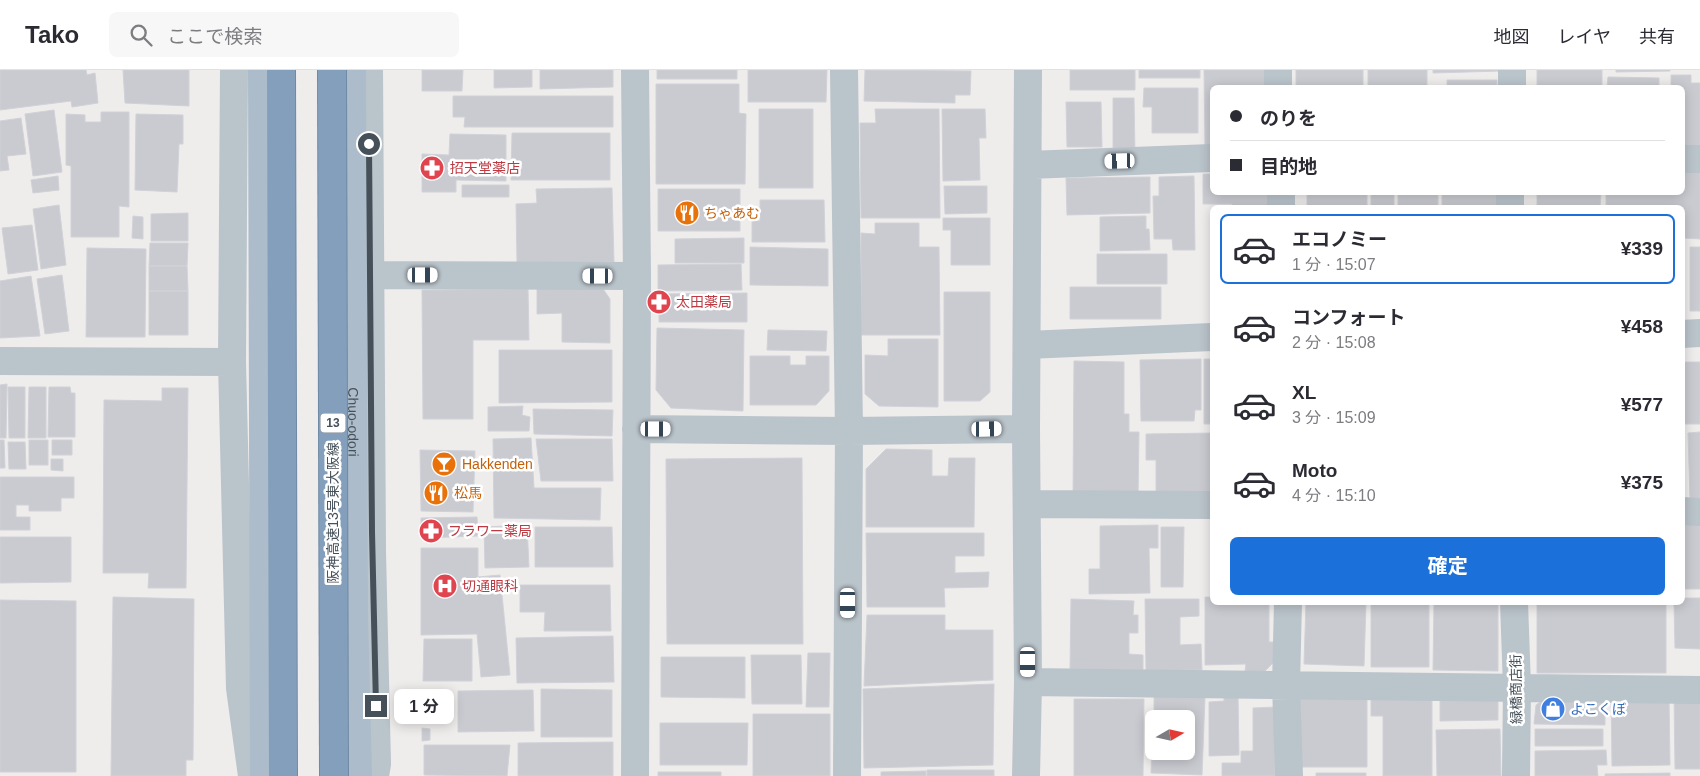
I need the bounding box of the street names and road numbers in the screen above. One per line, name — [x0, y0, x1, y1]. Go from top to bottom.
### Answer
street label: Chuo-odori — [345, 387, 361, 457]
road number: 13 — [320, 413, 346, 432]
street label: 阪神高速13号東大阪線 — [325, 442, 341, 584]
street label: 緑橋商店街 — [1507, 654, 1525, 724]

